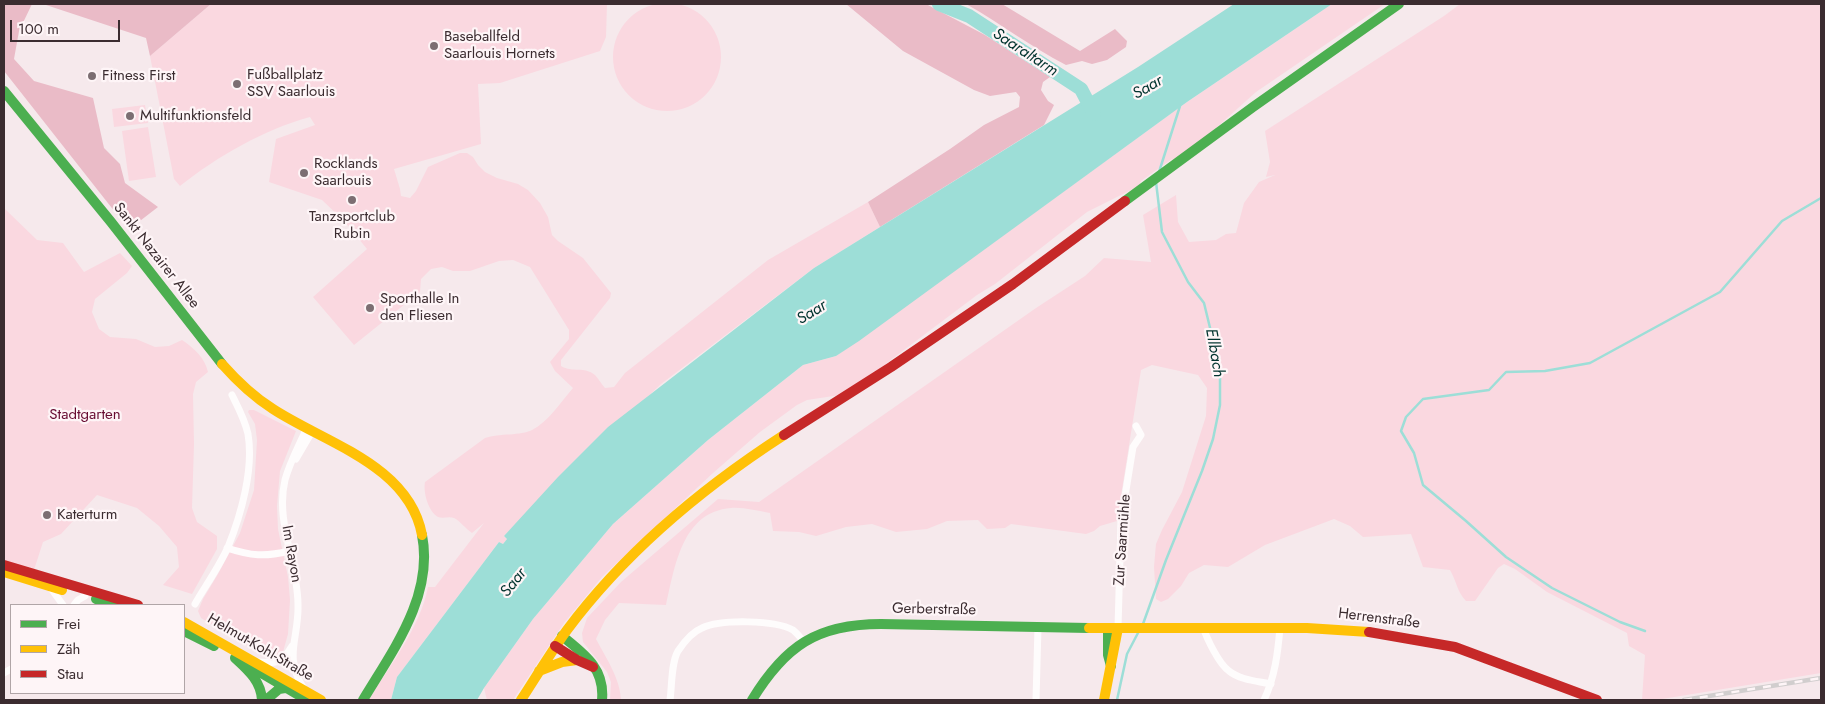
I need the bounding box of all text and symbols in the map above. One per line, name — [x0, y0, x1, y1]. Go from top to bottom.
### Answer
scale bar — [12, 10, 122, 42]
text: 100 m — [18, 18, 59, 40]
water label: Saaraltarm — [989, 25, 1061, 81]
place label: Baseballfeld Saarlouis Hornets — [444, 28, 555, 63]
marker: Baseballfeld Saarlouis Hornets — [428, 40, 440, 52]
place label: Fußballplatz SSV Saarlouis — [247, 66, 335, 101]
place label: Fitness First — [102, 67, 175, 85]
marker: Fitness First — [86, 70, 98, 82]
water label: Saar — [1130, 72, 1166, 104]
marker: Fußballplatz SSV Saarlouis — [231, 78, 243, 90]
place label: Multifunktionsfeld — [140, 107, 251, 125]
marker: Multifunktionsfeld — [124, 110, 136, 122]
place label: Rocklands Saarlouis — [314, 155, 377, 190]
marker: Rocklands Saarlouis — [298, 167, 310, 179]
marker: Tanzsportclub Rubin — [346, 194, 358, 206]
street label: Sankt Nazairer Allee — [109, 199, 203, 313]
place label: Tanzsportclub Rubin — [309, 208, 395, 243]
place label: Sporthalle In den Fliesen — [380, 290, 459, 325]
water label: Saar — [794, 297, 830, 329]
marker: Sporthalle In den Fliesen — [364, 302, 376, 314]
water label: Ellbach — [1200, 327, 1228, 379]
park label: Stadtgarten — [49, 406, 121, 424]
street label: Zur Saarmühle — [1111, 494, 1135, 586]
place label: Katerturm — [57, 506, 117, 524]
marker: Katerturm — [41, 509, 53, 521]
street label: Im Rayon — [277, 524, 305, 584]
water label: Saar — [497, 565, 531, 601]
street label: Gerberstraße — [892, 600, 976, 620]
legend — [10, 604, 185, 694]
street label: Herrenstraße — [1337, 605, 1421, 633]
street label: Helmut-Kohl-Straße — [204, 610, 316, 686]
text: Frei — [57, 613, 81, 635]
text: Zäh — [57, 638, 80, 660]
text: Stau — [57, 663, 84, 685]

